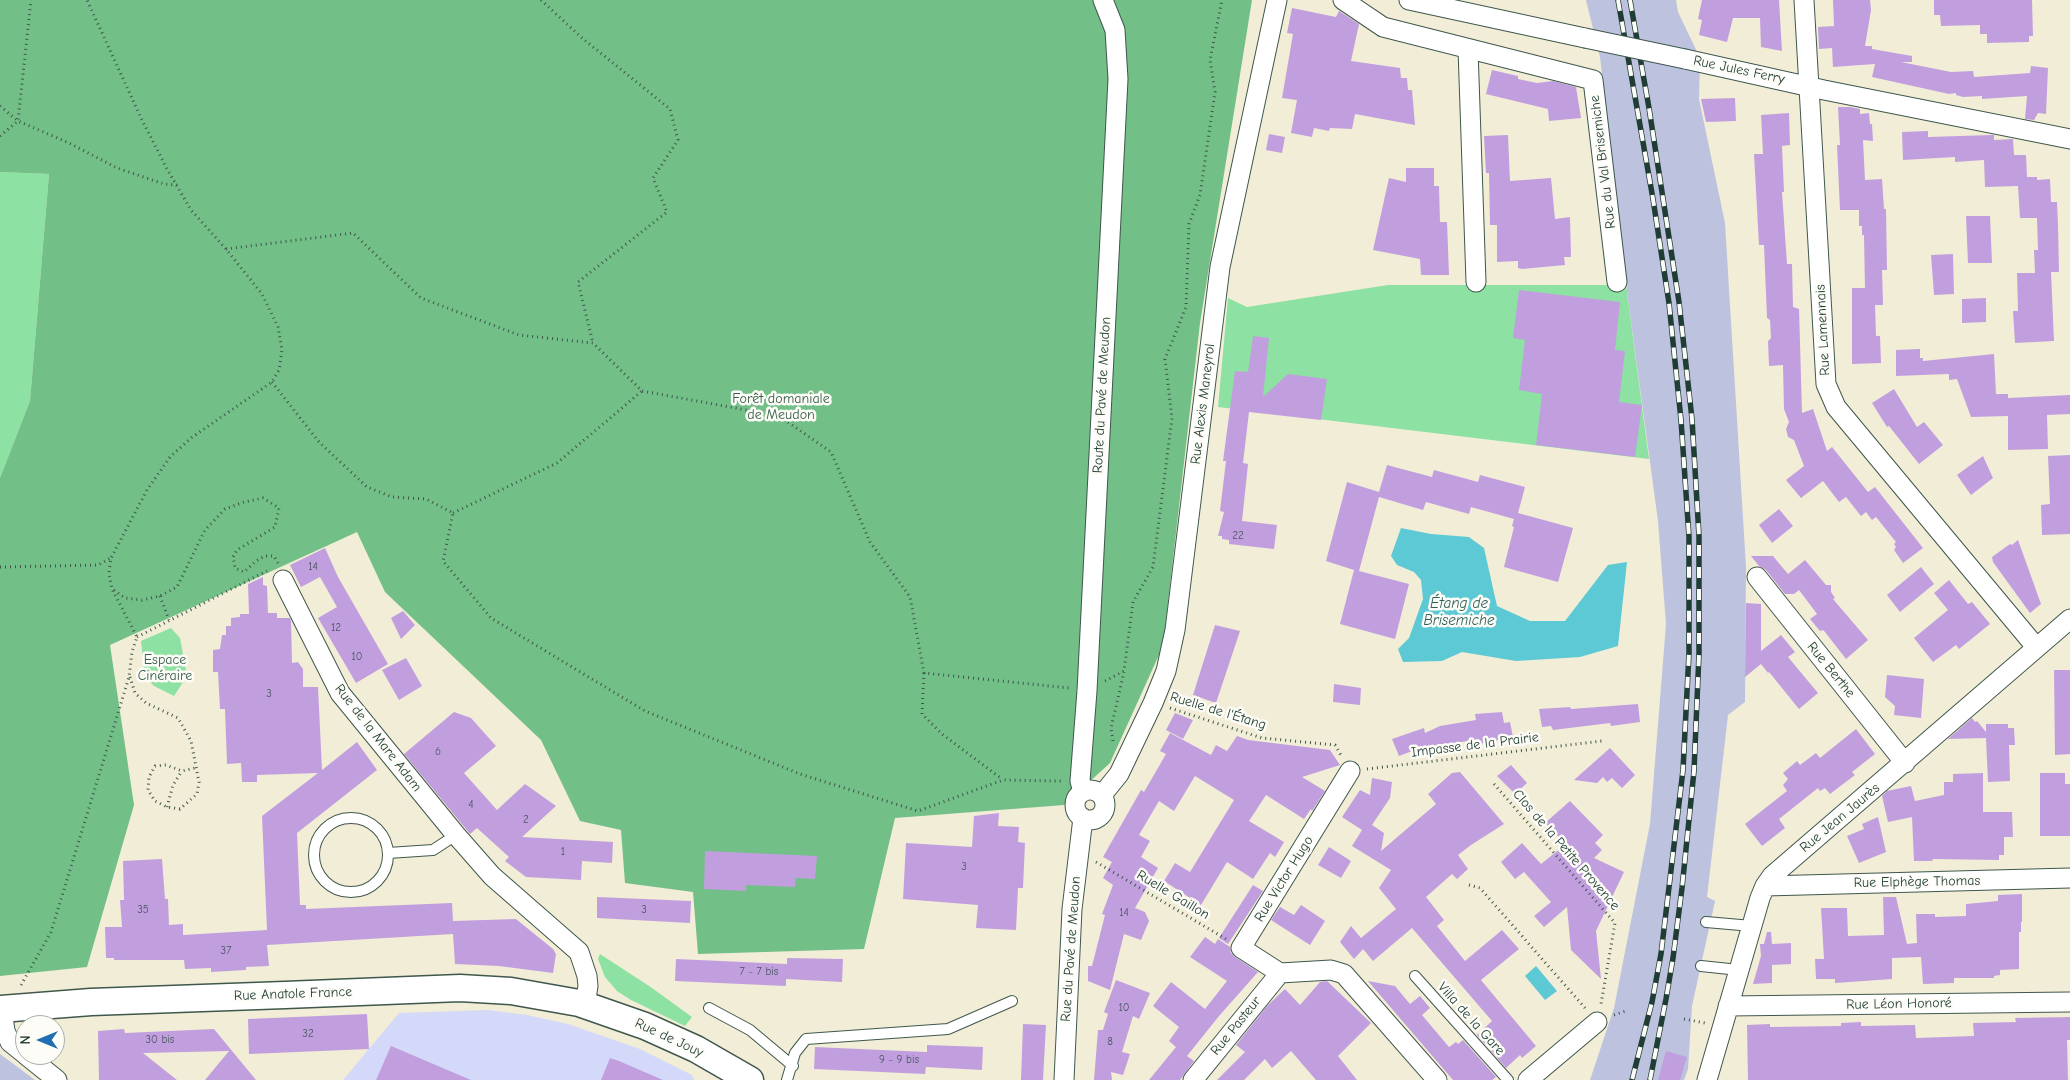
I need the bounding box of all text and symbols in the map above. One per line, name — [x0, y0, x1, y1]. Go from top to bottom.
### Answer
street label: Rue Jules Ferry — [1692, 52, 1786, 88]
street label: Rue du Val Brisemiche — [1586, 94, 1620, 230]
street label: Rue Lamennais — [1812, 284, 1834, 376]
street label: Route du Pavé de Meudon — [1090, 316, 1114, 474]
street label: Rue Alexis Maneyrol — [1187, 343, 1219, 465]
park label: Forêt domaniale de Meudon — [732, 391, 830, 424]
house number: 22 — [1232, 529, 1244, 543]
house number: 14 — [308, 560, 318, 574]
water label: Étang de Brisemiche — [1423, 595, 1495, 630]
house number: 12 — [331, 621, 341, 635]
street label: Rue Berthe — [1803, 639, 1859, 701]
house number: 10 — [351, 650, 363, 664]
park label: Espace Cinéraire — [138, 652, 192, 684]
street label: Rue de la Mare Adam — [331, 681, 425, 795]
house number: 3 — [266, 687, 272, 701]
street label: Ruelle de l'Étang — [1168, 688, 1268, 734]
street label: Impasse de la Prairie — [1410, 729, 1540, 761]
house number: 6 — [435, 745, 441, 759]
street label: Rue Jean Jaurès — [1797, 780, 1883, 856]
street label: Clos de la Petite Provence — [1509, 786, 1623, 914]
house number: 4 — [468, 798, 474, 812]
house number: 2 — [523, 813, 529, 827]
street label: Rue Victor Hugo — [1251, 833, 1317, 925]
house number: 1 — [561, 845, 565, 859]
house number: 3 — [961, 860, 967, 874]
street label: Ruelle Gaillon — [1134, 867, 1212, 923]
street label: Rue Elphège Thomas — [1854, 872, 1980, 892]
street label: Rue du Pavé de Meudon — [1058, 876, 1084, 1022]
house number: 35 — [137, 903, 149, 917]
house number: 3 — [641, 903, 647, 917]
house number: 14 — [1119, 906, 1129, 920]
house number: 37 — [221, 944, 231, 958]
house number: 7 - 7 bis — [740, 965, 778, 979]
street label: Villa de la Gare — [1434, 979, 1508, 1059]
street label: Rue Anatole France — [234, 984, 352, 1004]
street label: Rue Pasteur — [1207, 993, 1265, 1059]
street label: Rue Léon Honoré — [1846, 995, 1952, 1013]
house number: 10 — [1118, 1001, 1130, 1015]
north arrow — [15, 1015, 65, 1065]
street label: Rue de Jouy — [632, 1015, 706, 1061]
house number: 32 — [302, 1027, 314, 1041]
house number: 30 bis — [146, 1033, 174, 1047]
text: N — [17, 1035, 34, 1045]
house number: 8 — [1107, 1035, 1113, 1049]
house number: 9 - 9 bis — [879, 1053, 919, 1067]

